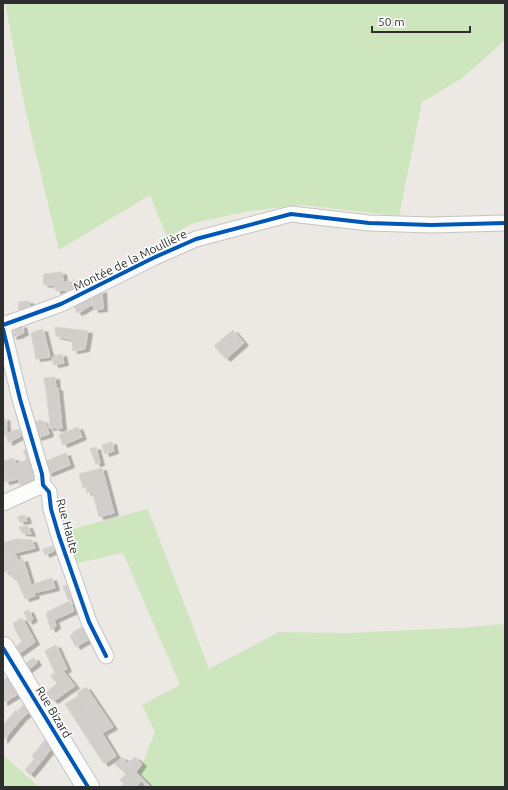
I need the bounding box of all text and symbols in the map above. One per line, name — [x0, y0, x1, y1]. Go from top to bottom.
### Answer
scale bar — [372, 8, 470, 34]
text: 50 m — [378, 15, 405, 28]
street label: Montée de la Moullière — [71, 227, 189, 293]
street label: Rue Haute — [54, 497, 82, 555]
street label: Rue Bizard — [34, 684, 74, 740]

